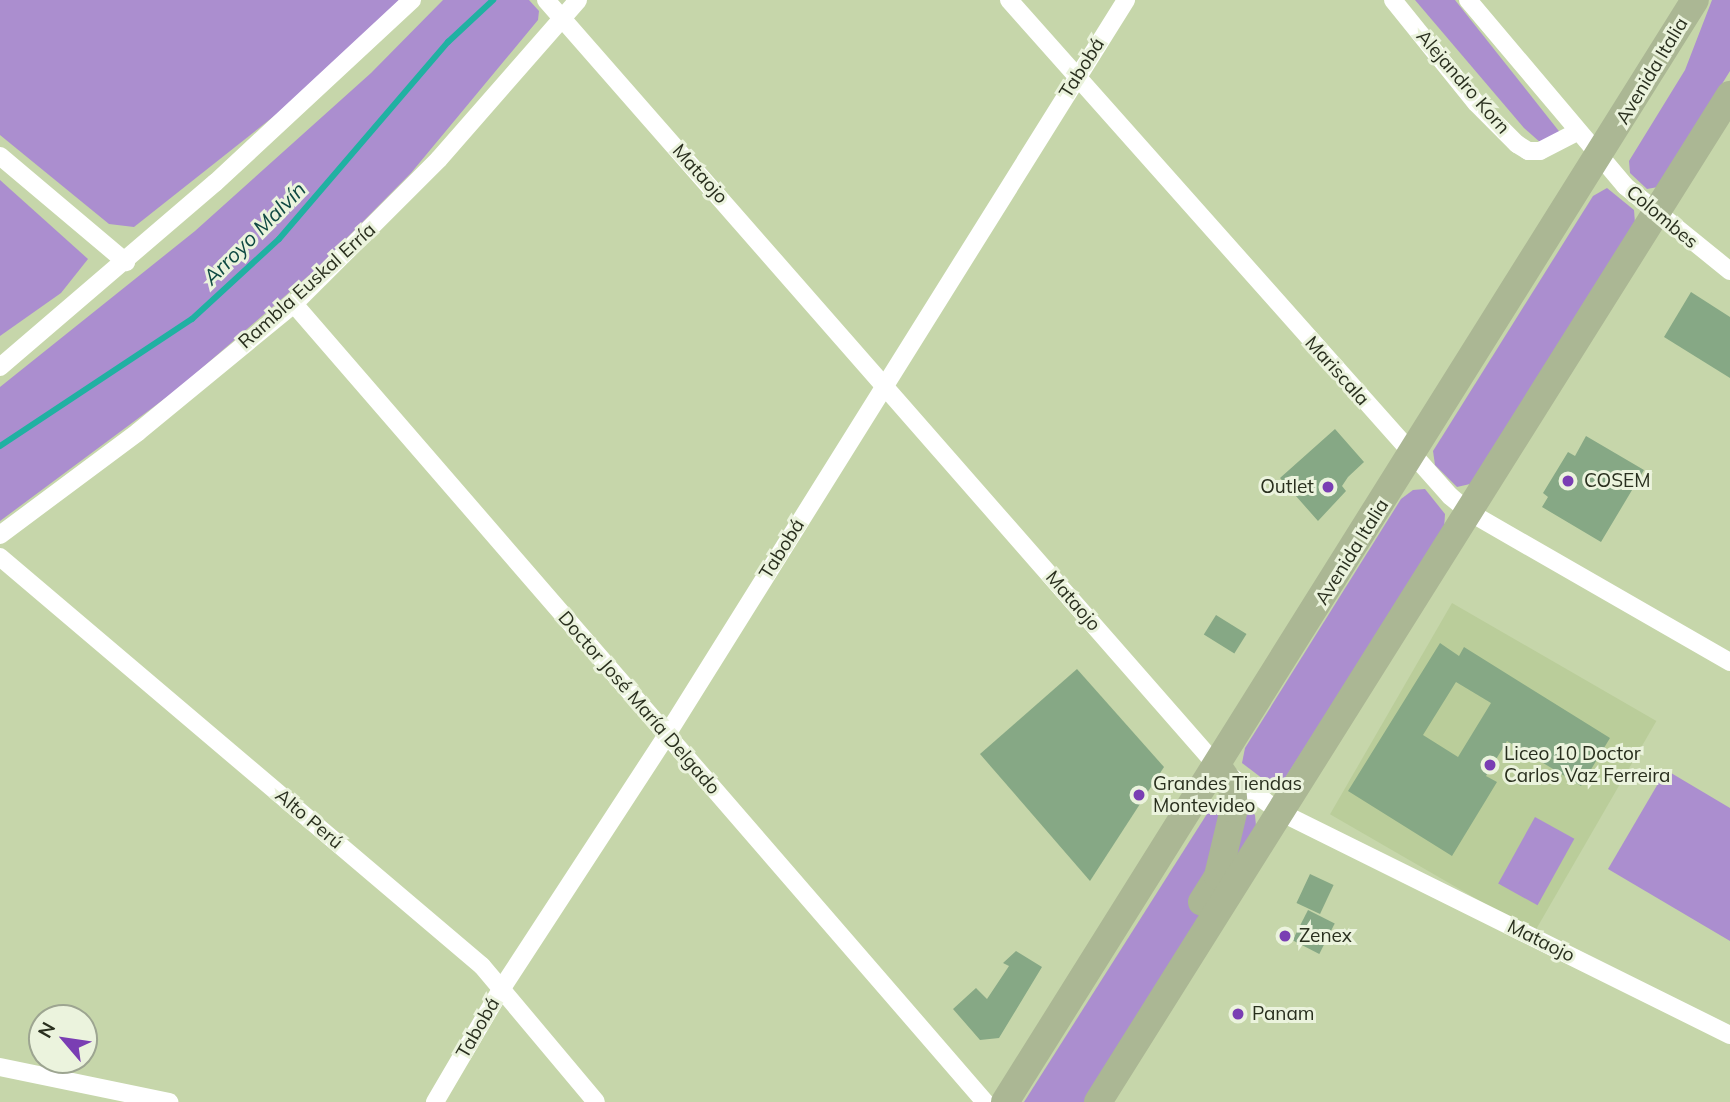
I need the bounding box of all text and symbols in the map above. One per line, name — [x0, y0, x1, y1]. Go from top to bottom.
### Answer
street label: Avenida Italia — [1611, 13, 1693, 129]
street label: Alejandro Korn — [1412, 25, 1514, 139]
street label: Tabobá — [1055, 34, 1109, 102]
street label: Mataojo — [667, 140, 733, 208]
water label: Arroyo Malvín — [197, 176, 311, 290]
street label: Colombes — [1622, 181, 1702, 253]
street label: Rambla Euskal Erría — [234, 218, 380, 354]
street label: Mariscala — [1300, 332, 1374, 410]
place label: COSEM — [1584, 470, 1651, 492]
marker: COSEM — [1558, 471, 1578, 491]
place label: Outlet — [1260, 476, 1314, 498]
marker: Outlet — [1320, 479, 1336, 495]
street label: Avenida Italia — [1310, 495, 1394, 609]
street label: Tabobá — [755, 515, 809, 583]
street label: Mataojo — [1041, 566, 1105, 636]
street label: Doctor José María Delgado — [553, 607, 725, 799]
place label: Liceo 10 Doctor Carlos Vaz Ferreira — [1504, 743, 1671, 787]
marker: Liceo 10 Doctor Carlos Vaz Ferreira — [1482, 757, 1498, 773]
place label: Grandes Tiendas Montevideo — [1153, 773, 1302, 817]
street label: Alto Perú — [271, 784, 347, 854]
marker: Grandes Tiendas Montevideo — [1131, 787, 1147, 803]
street label: Mataojo — [1504, 915, 1578, 967]
place label: Zenex — [1299, 925, 1352, 947]
marker: Zenex — [1277, 928, 1293, 944]
street label: Tabobá — [452, 994, 504, 1062]
place label: Panam — [1252, 1003, 1315, 1025]
north arrow — [28, 1004, 98, 1074]
marker: Panam — [1230, 1006, 1246, 1022]
text: N — [32, 1018, 60, 1042]

